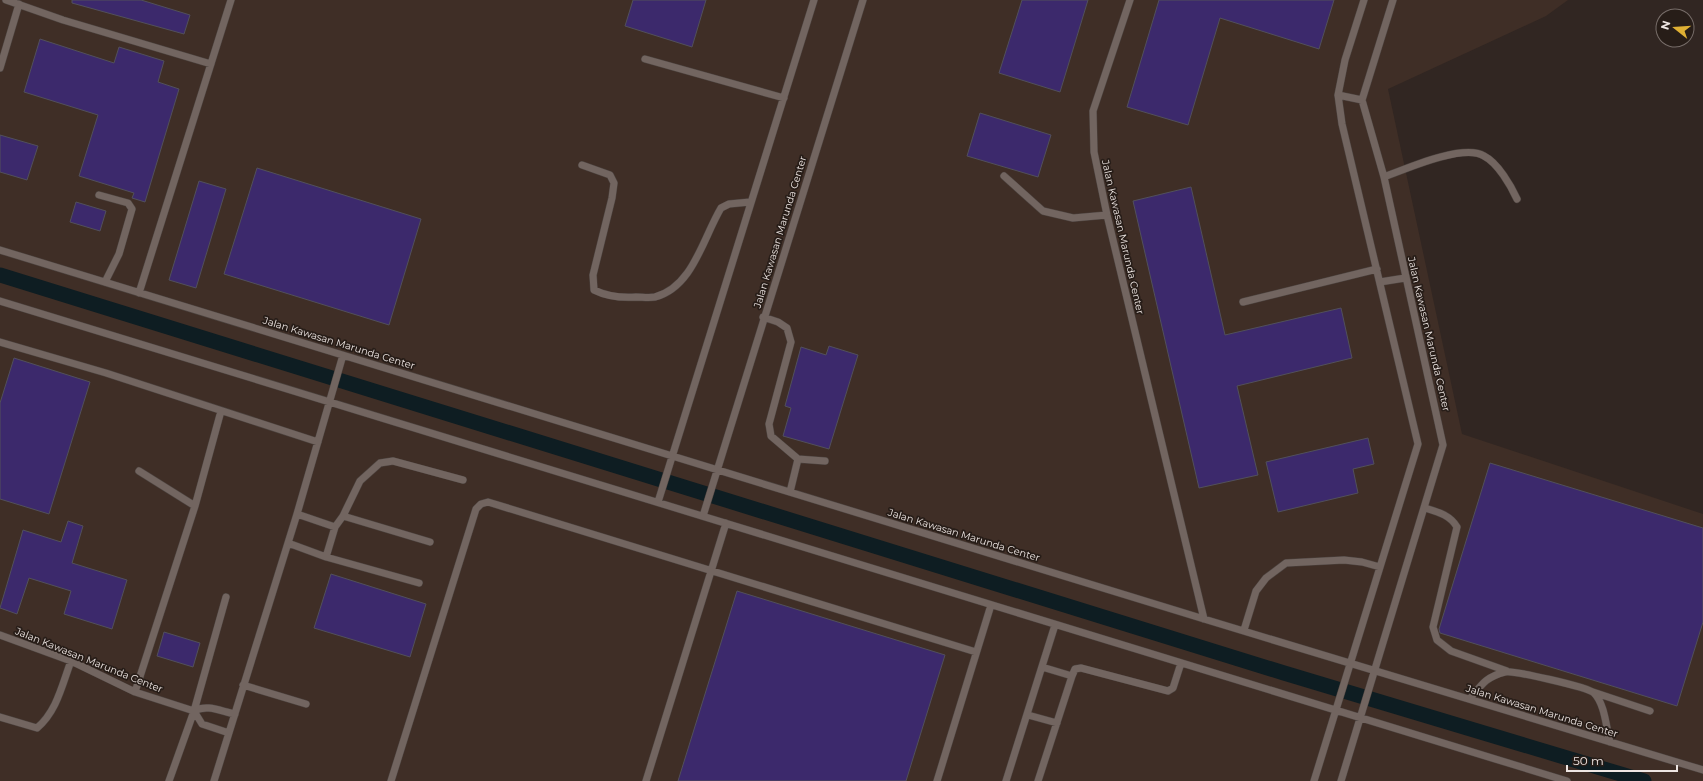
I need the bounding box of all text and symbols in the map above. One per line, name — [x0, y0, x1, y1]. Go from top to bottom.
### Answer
north arrow — [1655, 8, 1695, 48]
text: N — [1657, 19, 1673, 31]
street label: Jalan Kawasan Marunda Center — [750, 154, 809, 310]
street label: Jalan Kawasan Marunda Center — [1099, 158, 1147, 316]
street label: Jalan Kawasan Marunda Center — [1405, 255, 1453, 413]
street label: Jalan Kawasan Marunda Center — [261, 313, 417, 372]
street label: Jalan Kawasan Marunda Center — [886, 505, 1042, 564]
street label: Jalan Kawasan Marunda Center — [12, 624, 165, 696]
street label: Jalan Kawasan Marunda Center — [1464, 681, 1620, 740]
scale bar — [1567, 747, 1677, 773]
text: 50 m — [1573, 753, 1604, 768]

